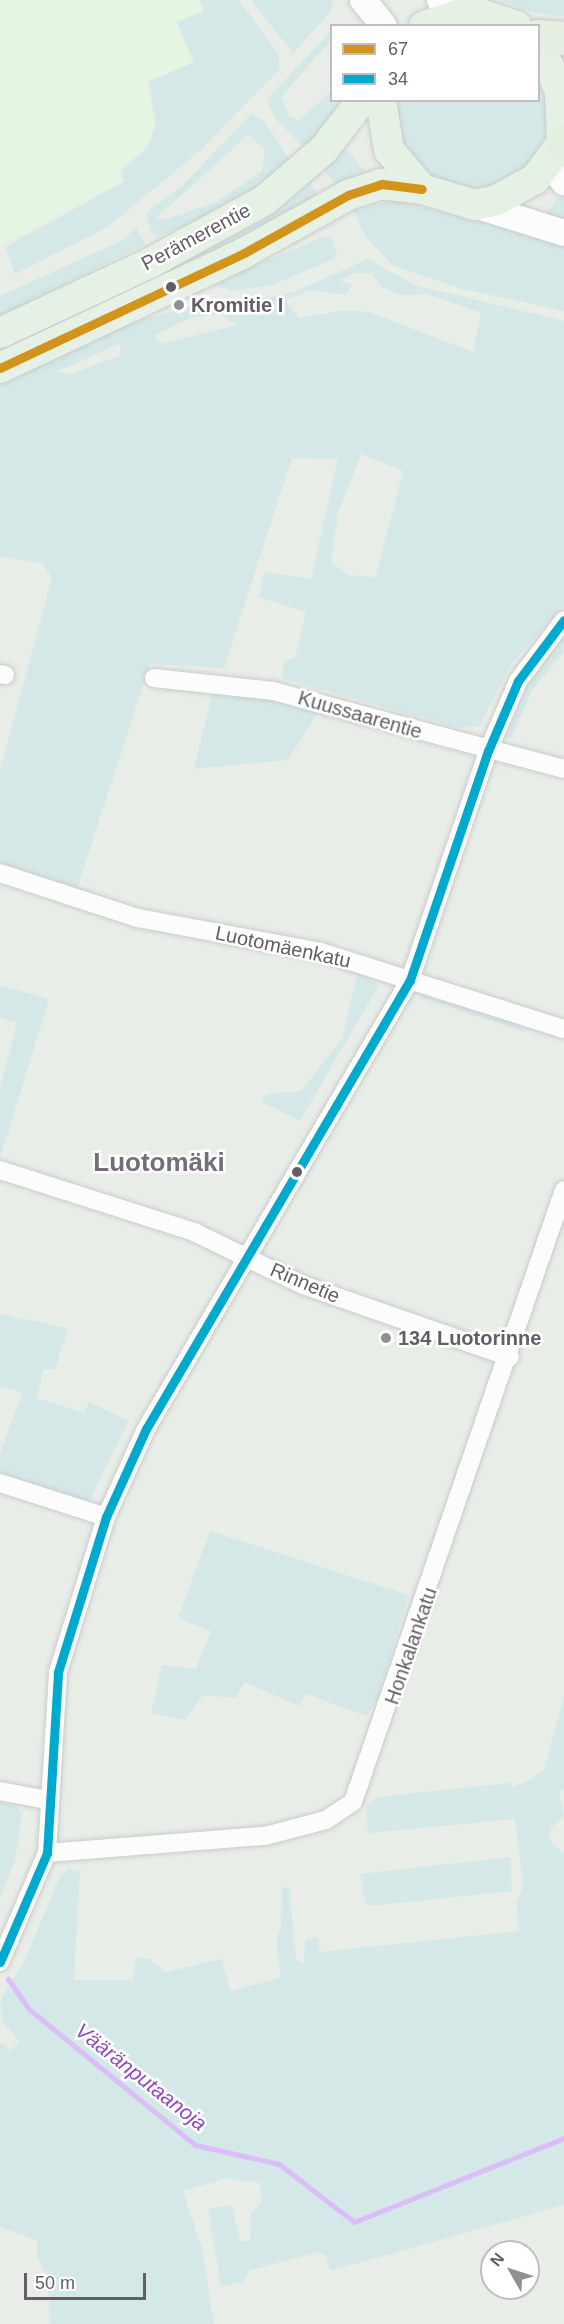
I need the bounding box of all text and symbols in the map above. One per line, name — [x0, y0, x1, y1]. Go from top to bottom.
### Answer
legend — [330, 24, 540, 102]
text: 67 — [388, 39, 408, 59]
text: 34 — [388, 69, 408, 89]
street label: Perämerentie — [137, 198, 255, 276]
unlabelled marker — [165, 281, 177, 293]
place label: Kromitie I — [191, 293, 283, 317]
marker: Kromitie I — [172, 298, 186, 312]
street label: Kuussaarentie — [295, 686, 425, 744]
street label: Luotomäenkatu — [213, 921, 353, 973]
district label: Luotomäki — [93, 1147, 225, 1179]
unlabelled marker — [291, 1166, 303, 1178]
street label: Rinnetie — [267, 1258, 343, 1308]
place label: 134 Luotorinne — [398, 1326, 541, 1350]
marker: 134 Luotorinne — [379, 1331, 393, 1345]
street label: Honkalankatu — [380, 1584, 442, 1708]
water label: Vääränputaanoja — [70, 2018, 212, 2136]
north arrow — [480, 2240, 540, 2300]
text: N — [487, 2250, 507, 2269]
scale bar — [27, 2261, 148, 2299]
text: 50 m — [35, 2273, 75, 2293]

